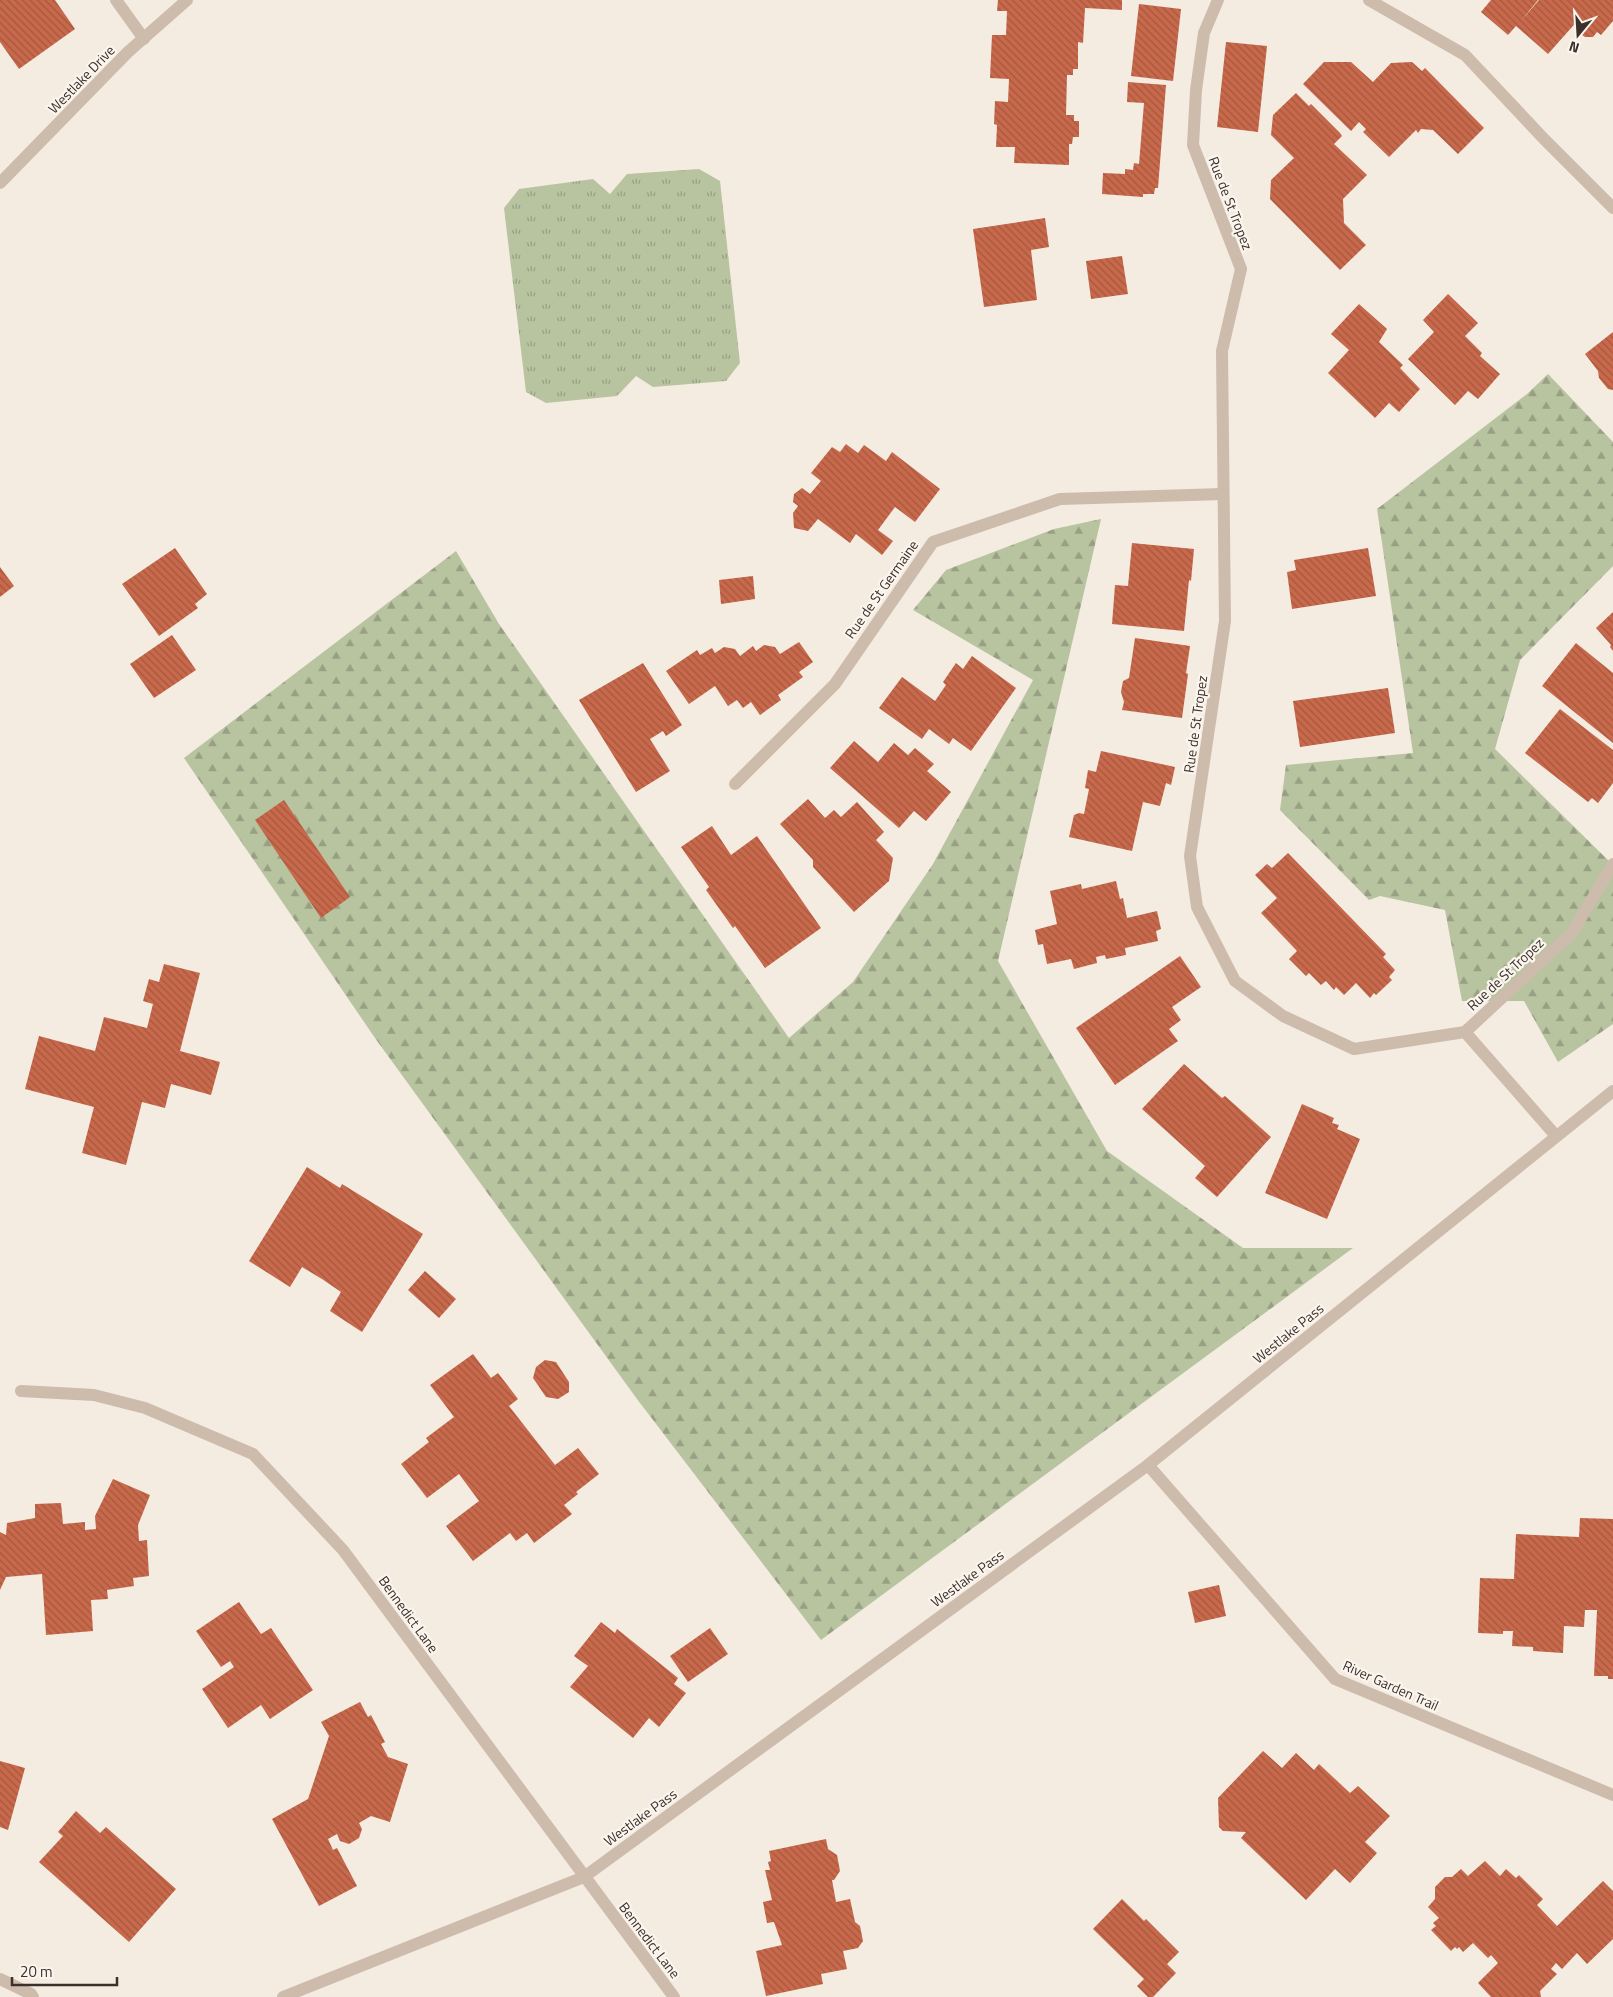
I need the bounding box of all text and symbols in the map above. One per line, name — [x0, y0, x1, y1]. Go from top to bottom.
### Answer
north arrow — [1553, 10, 1603, 60]
text: N — [1566, 36, 1582, 59]
street label: Westlake Drive — [43, 40, 119, 118]
street label: Rue de St Tropez — [1204, 153, 1258, 253]
street label: Rue de St Germaine — [839, 535, 923, 643]
street label: Rue de St Tropez — [1178, 674, 1212, 774]
street label: Rue de St Tropez — [1462, 933, 1548, 1015]
street label: Westlake Pass — [1248, 1298, 1328, 1368]
street label: Westlake Pass — [926, 1544, 1008, 1612]
street label: Bennedict Lane — [374, 1571, 444, 1657]
street label: River Garden Trail — [1340, 1654, 1442, 1716]
street label: Westlake Pass — [599, 1783, 681, 1851]
street label: Bennedict Lane — [614, 1897, 686, 1983]
scale bar — [12, 1954, 118, 1986]
text: 20 m — [20, 1960, 53, 1983]

